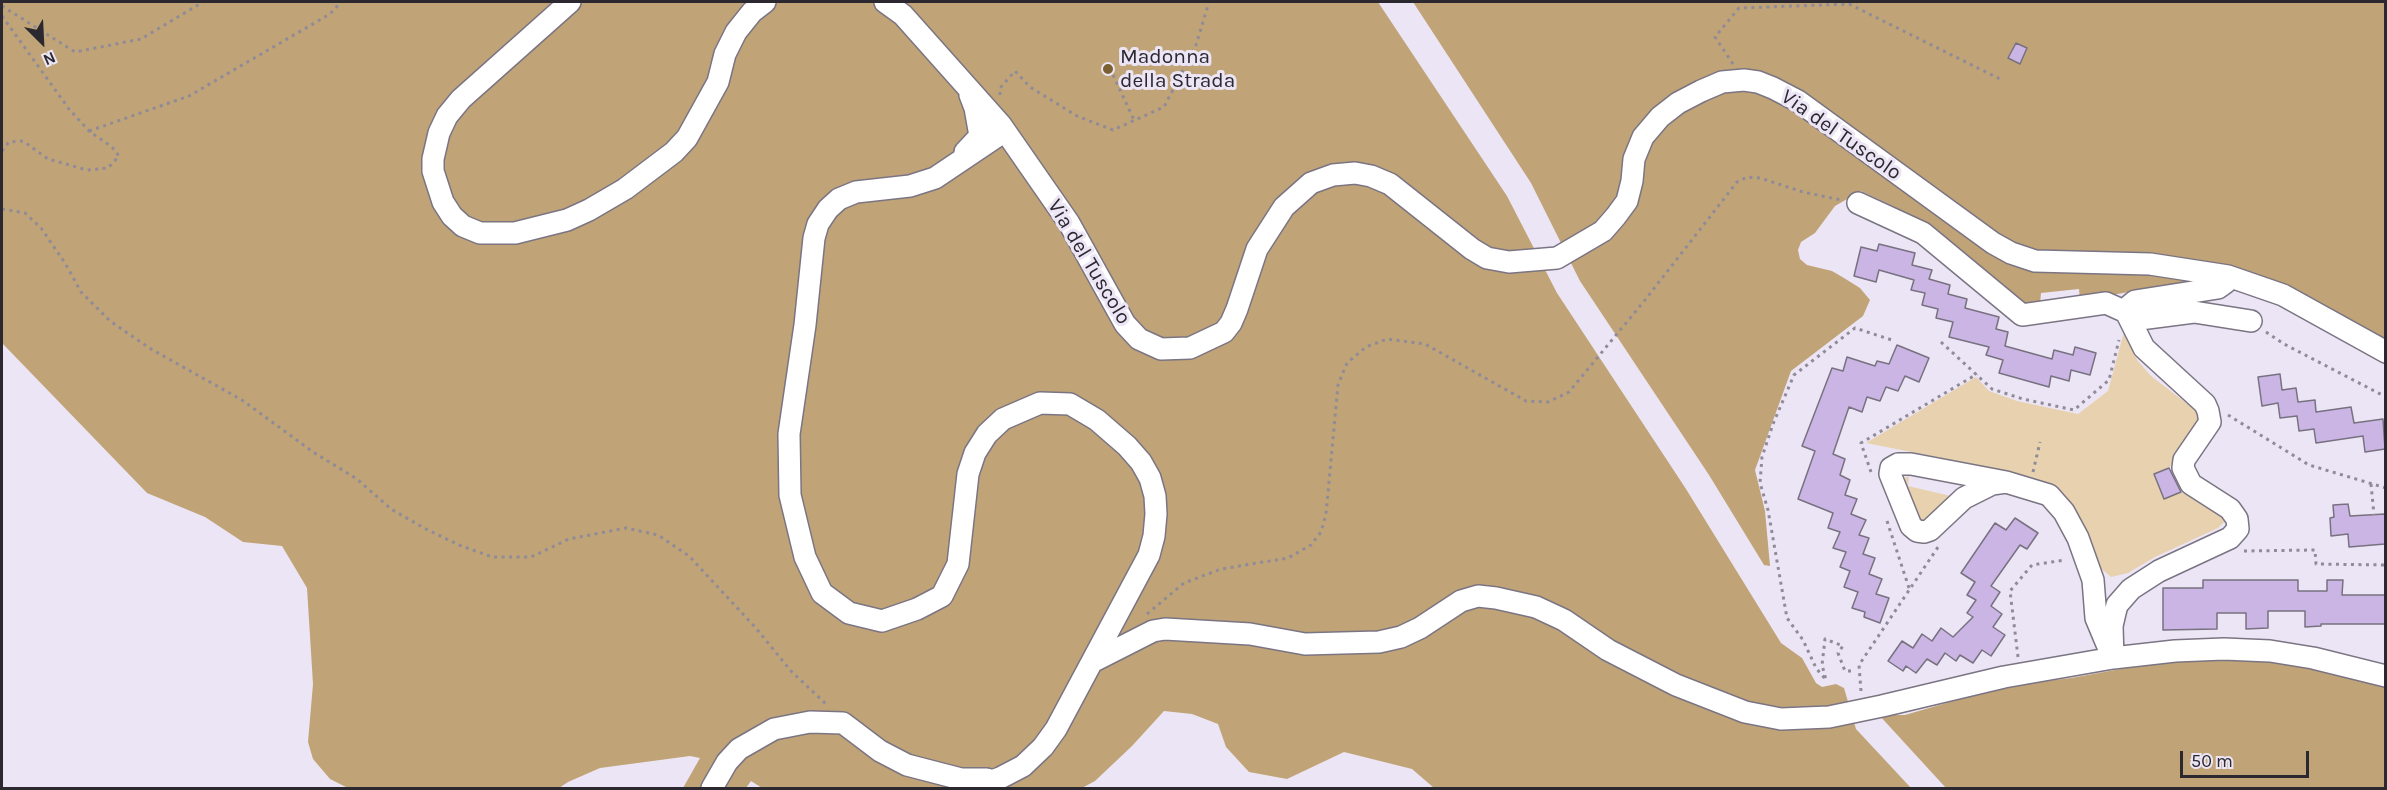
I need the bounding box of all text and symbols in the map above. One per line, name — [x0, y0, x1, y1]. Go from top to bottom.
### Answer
north arrow — [12, 12, 72, 72]
place label: Madonna della Strada — [1120, 44, 1235, 94]
text: N — [40, 48, 59, 70]
marker: Madonna della Strada — [1101, 62, 1115, 76]
street label: Via del Tuscolo — [1776, 84, 1906, 186]
street label: Via del Tuscolo — [1042, 195, 1136, 329]
scale bar — [2183, 739, 2312, 777]
text: 50 m — [2191, 750, 2233, 772]

